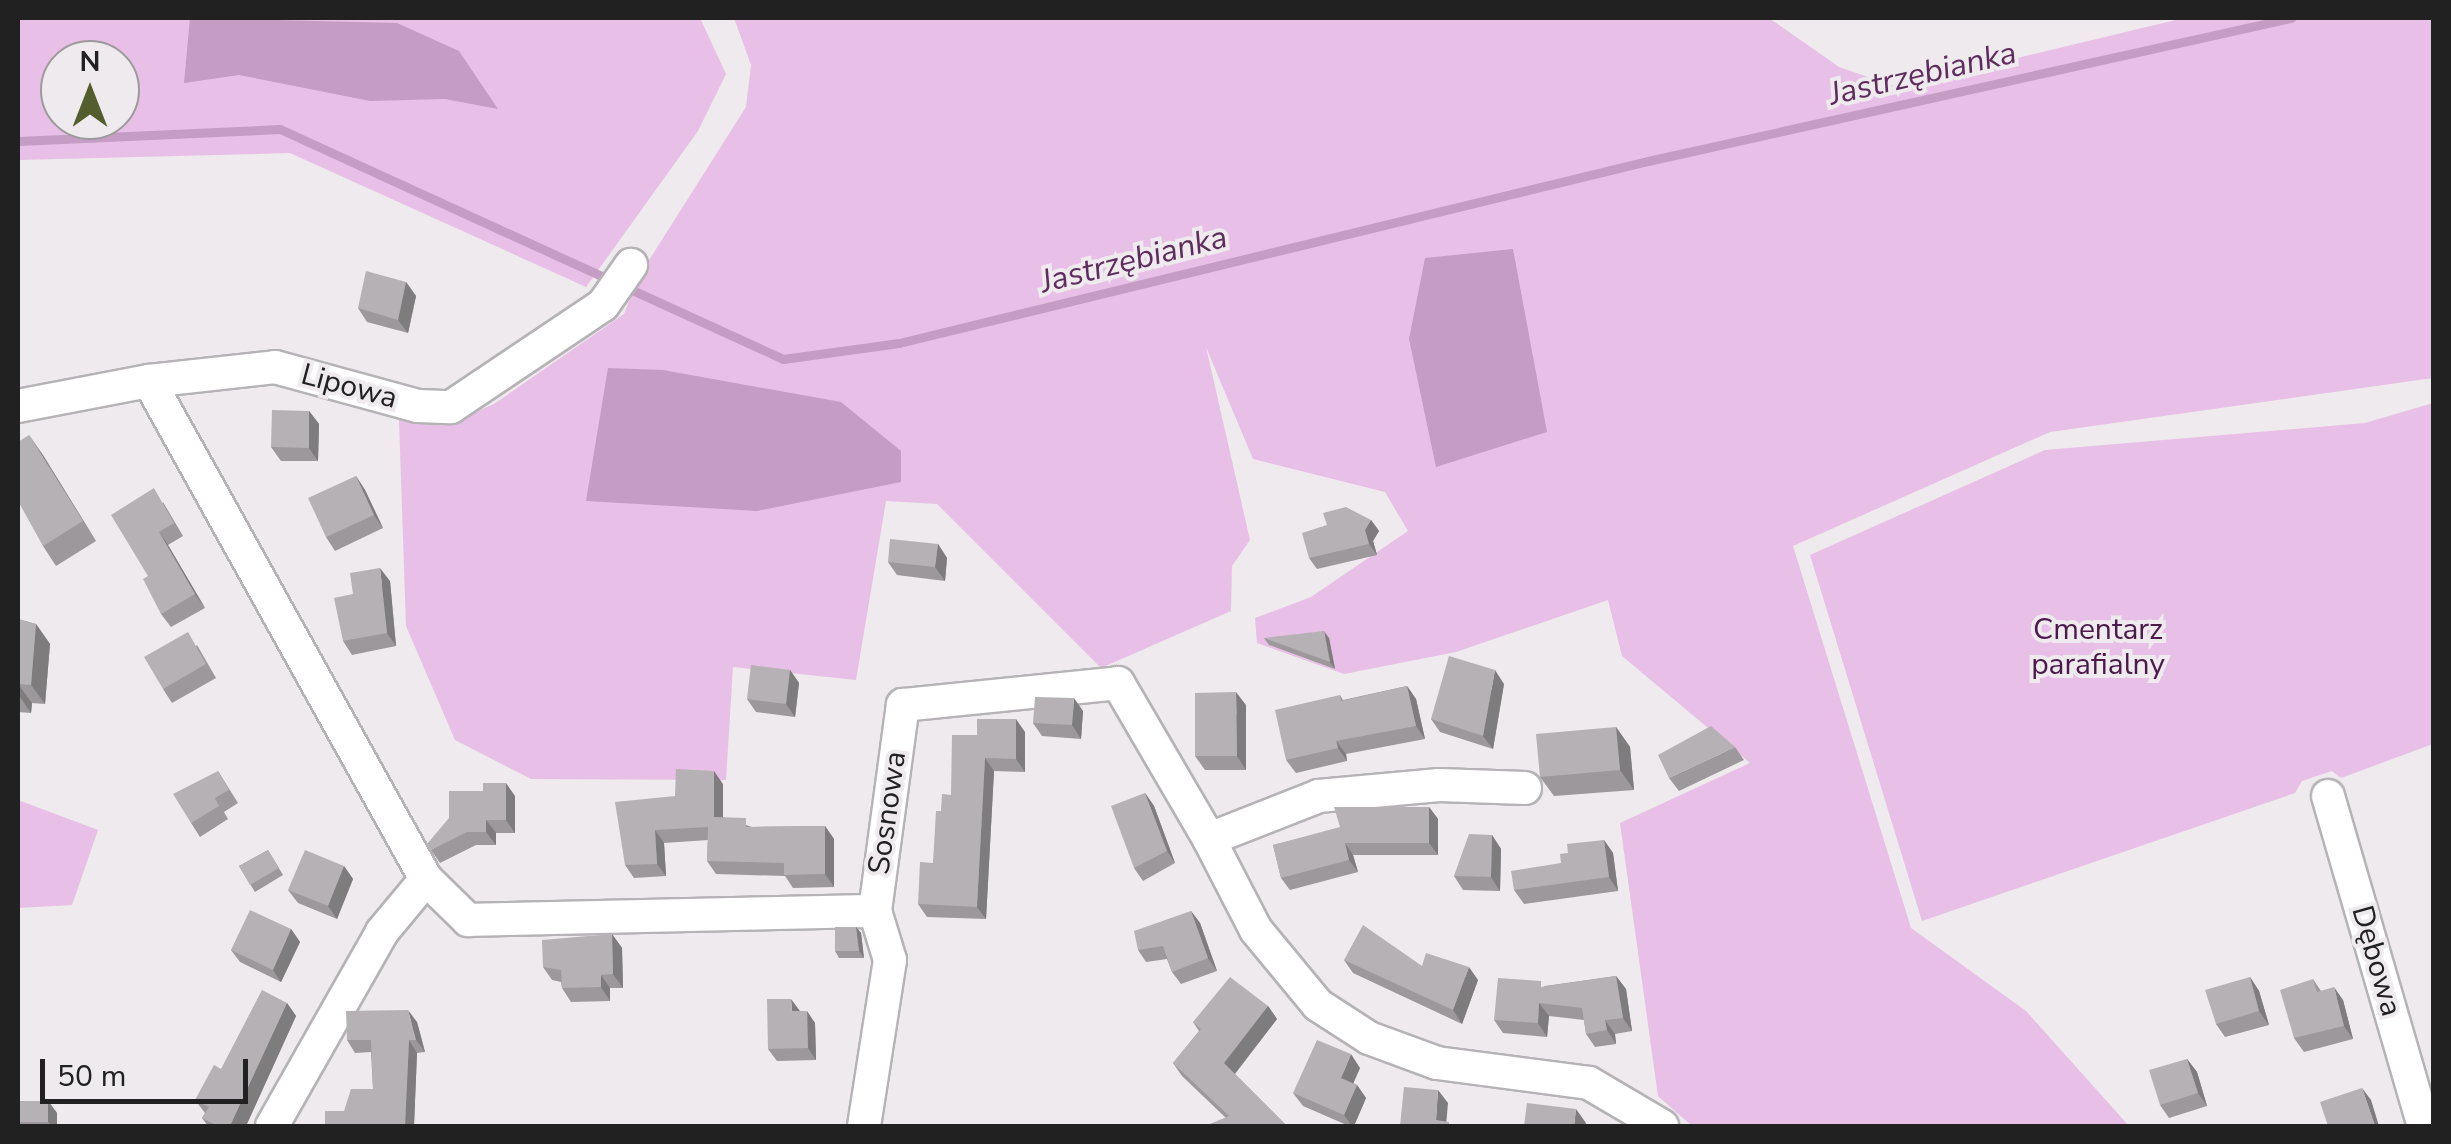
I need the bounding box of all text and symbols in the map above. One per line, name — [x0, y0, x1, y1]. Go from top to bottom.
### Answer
water label: Jastrzębianka — [1826, 34, 2020, 114]
north arrow — [40, 40, 140, 140]
text: N — [80, 43, 100, 81]
water label: Jastrzębianka — [1037, 218, 1231, 302]
street label: Lipowa — [297, 357, 401, 417]
park label: Cmentarz parafialny — [2031, 612, 2165, 682]
street label: Sosnowa — [862, 749, 914, 877]
street label: Dębowa — [2343, 902, 2409, 1020]
scale bar — [45, 1039, 252, 1101]
text: 50 m — [57, 1056, 126, 1097]

